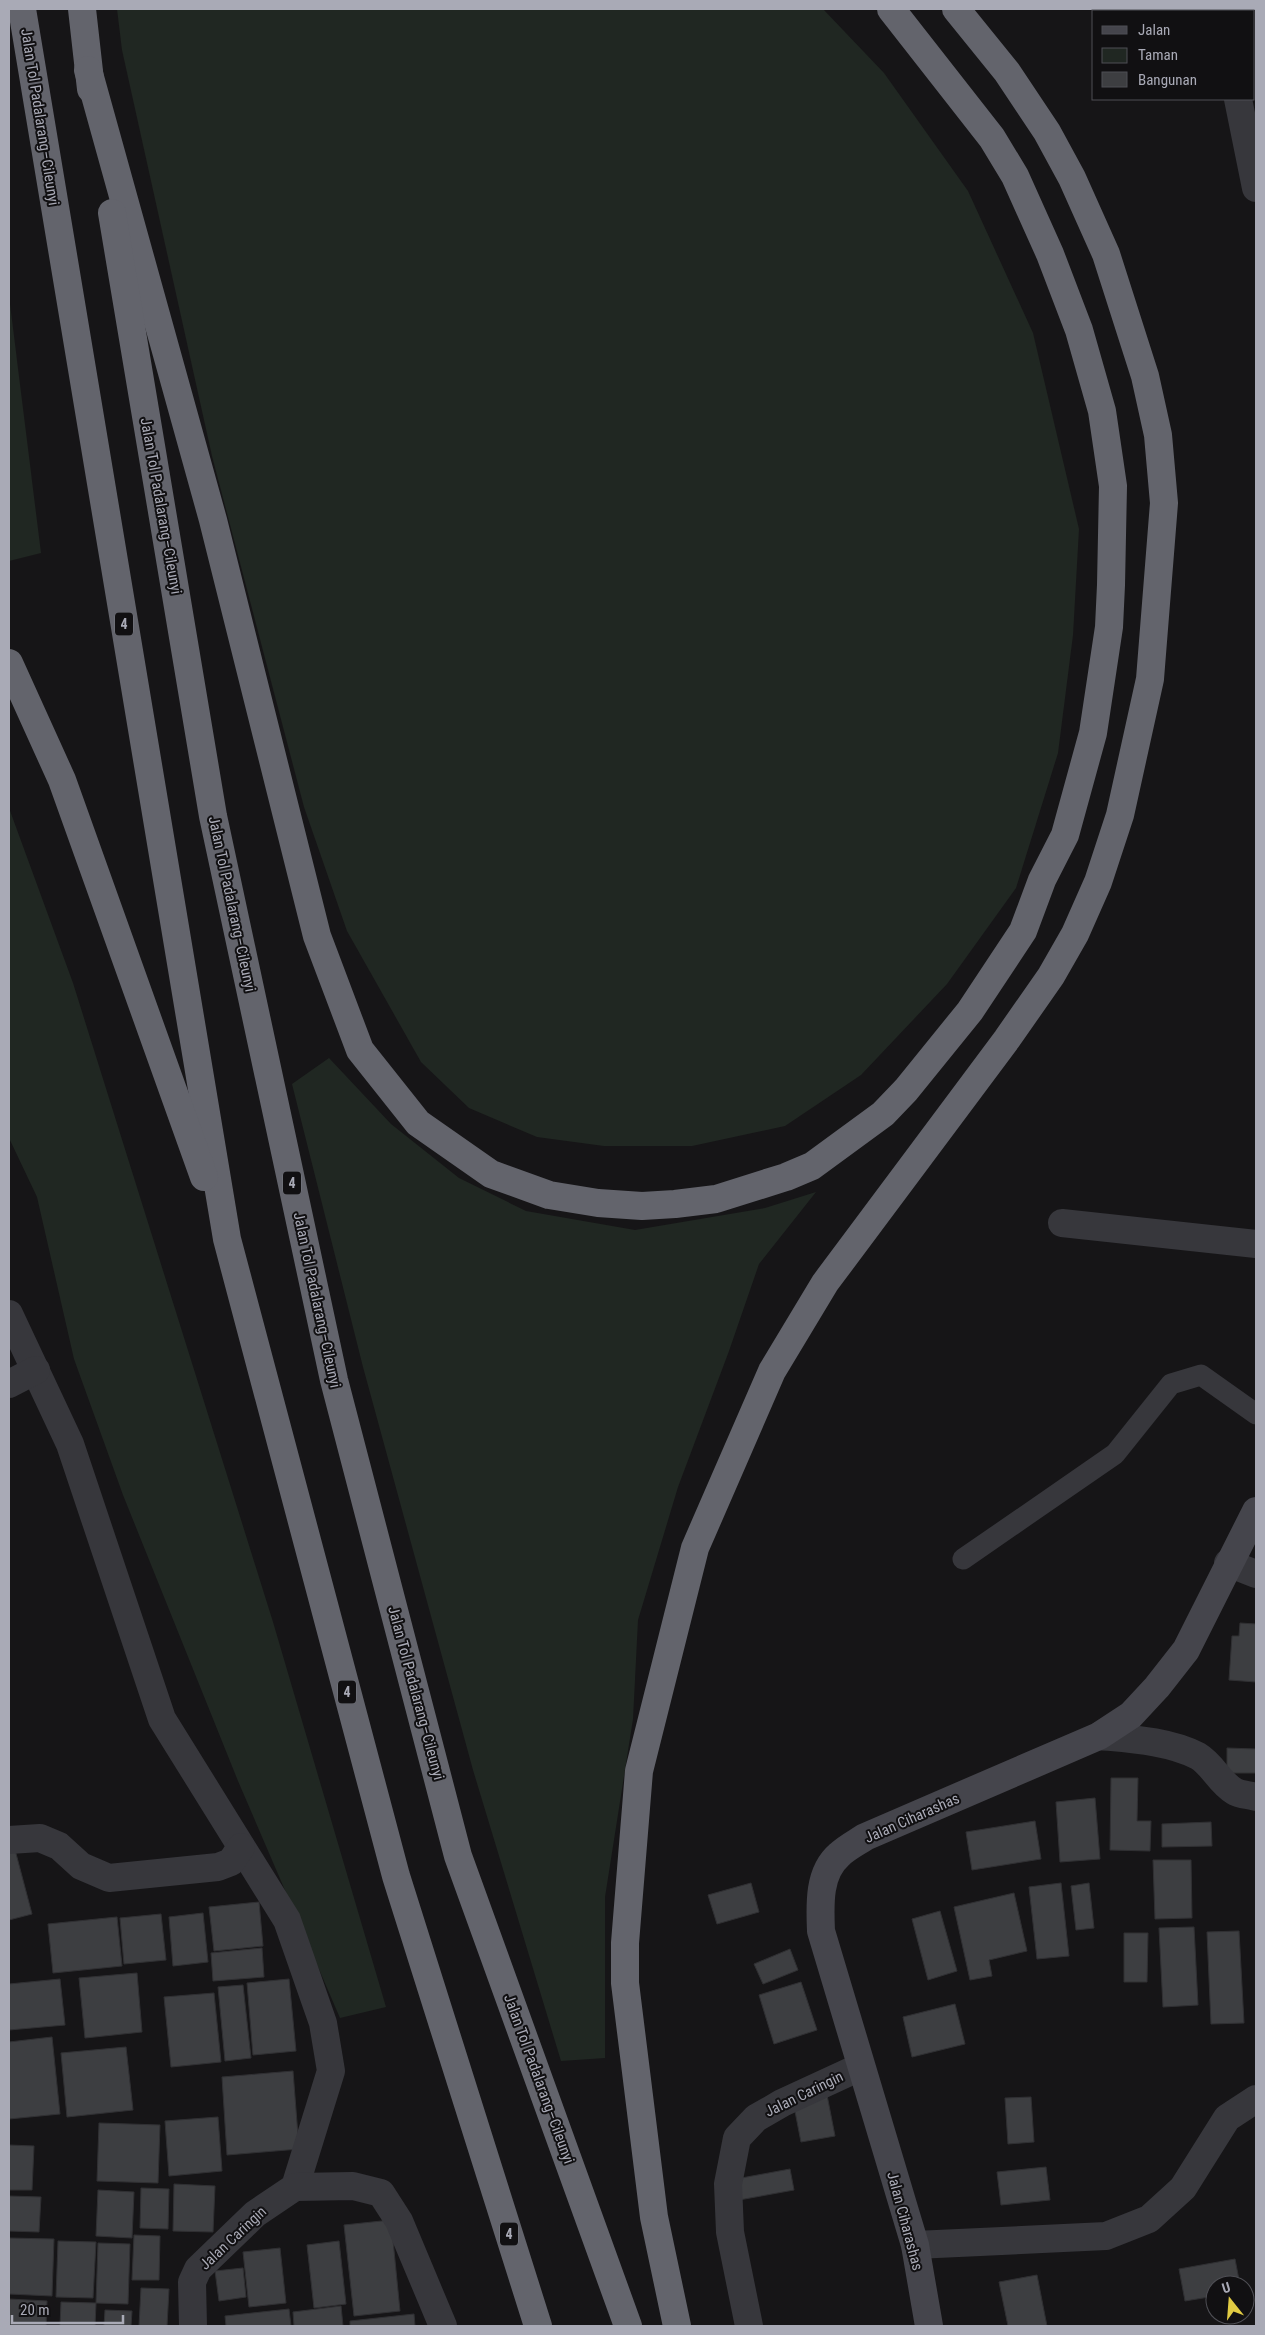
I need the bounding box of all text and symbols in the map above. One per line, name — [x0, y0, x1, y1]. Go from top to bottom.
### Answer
legend — [1092, 10, 1255, 100]
text: Jalan — [1138, 21, 1170, 39]
street label: Jalan Tol Padalarang–Cileunyi — [17, 27, 63, 207]
text: Taman — [1138, 46, 1178, 64]
text: Bangunan — [1138, 71, 1197, 89]
street label: Jalan Tol Padalarang–Cileunyi — [137, 416, 185, 596]
road number: 4 — [115, 612, 133, 636]
street label: Jalan Tol Padalarang–Cileunyi — [205, 815, 259, 993]
road number: 4 — [283, 1172, 301, 1194]
street label: Jalan Tol Padalarang–Cileunyi — [290, 1211, 344, 1389]
street label: Jalan Tol Padalarang–Cileunyi — [384, 1604, 448, 1782]
road number: 4 — [338, 1680, 356, 1704]
street label: Jalan Ciharashas — [862, 1789, 962, 1847]
street label: Jalan Tol Padalarang–Cileunyi — [500, 1992, 578, 2166]
street label: Jalan Caringin — [762, 2067, 846, 2121]
street label: Jalan Ciharashas — [883, 2170, 927, 2273]
street label: Jalan Caringin — [196, 2202, 270, 2274]
road number: 4 — [500, 2222, 518, 2246]
north arrow — [1205, 2275, 1255, 2325]
text: U — [1220, 2279, 1232, 2296]
scale bar — [12, 2292, 124, 2324]
text: 20 m — [20, 2301, 50, 2319]

